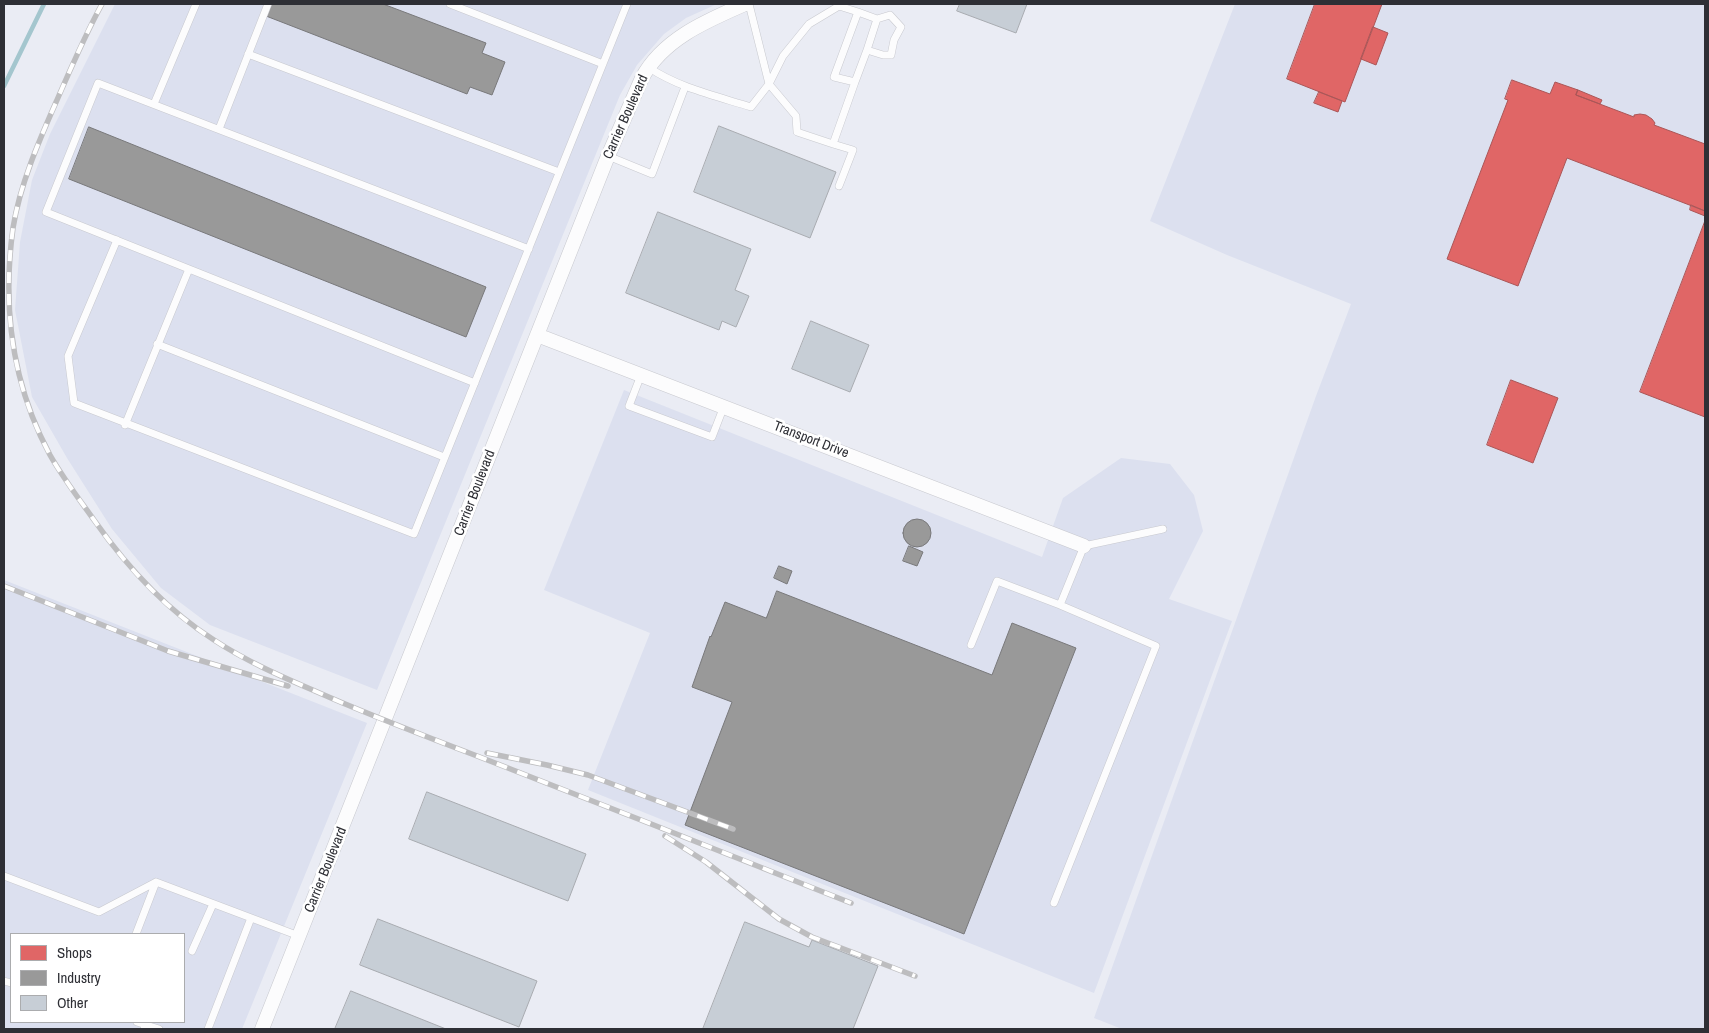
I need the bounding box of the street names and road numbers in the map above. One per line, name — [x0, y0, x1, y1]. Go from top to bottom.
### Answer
street label: Carrier Boulevard — [600, 72, 652, 162]
street label: Transport Drive — [771, 418, 851, 462]
street label: Carrier Boulevard — [451, 448, 499, 538]
street label: Carrier Boulevard — [301, 825, 351, 915]

